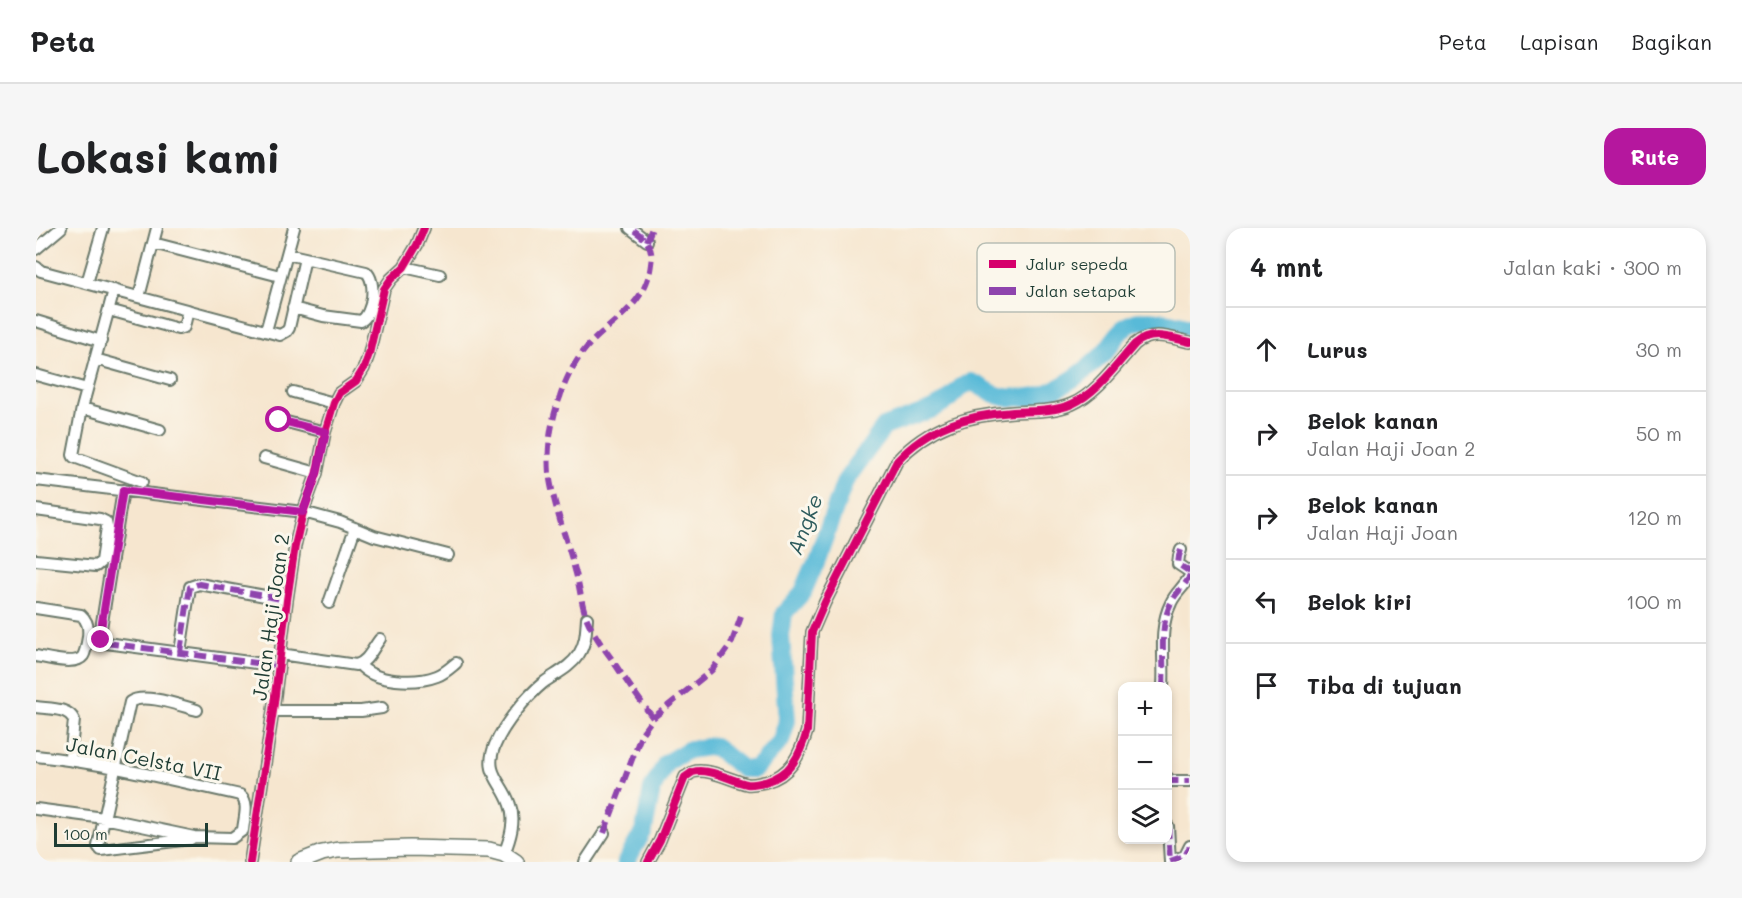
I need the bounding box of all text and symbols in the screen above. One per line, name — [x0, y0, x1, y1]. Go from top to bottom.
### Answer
text: Peta — [30, 23, 95, 59]
text: Peta — [1439, 28, 1487, 55]
text: Lapisan — [1520, 28, 1598, 55]
text: Bagikan — [1631, 28, 1712, 55]
button: Rute — [1604, 128, 1706, 185]
text: Lokasi kami — [36, 129, 281, 184]
legend — [977, 243, 1175, 312]
text: 4 mnt — [1250, 250, 1323, 284]
text: Jalur sepeda — [1026, 253, 1128, 274]
text: Jalan kaki · 300 m — [1504, 254, 1682, 280]
text: Jalan setapak — [1026, 280, 1136, 301]
icon: ahead — [1250, 333, 1283, 366]
text: Lurus — [1307, 335, 1368, 364]
text: 30 m — [1636, 336, 1682, 362]
route start — [265, 406, 291, 432]
text: Belok kanan — [1307, 406, 1438, 435]
icon: right — [1250, 417, 1283, 450]
text: 50 m — [1636, 420, 1682, 446]
text: Jalan Haji Joan 2 — [1307, 435, 1475, 461]
water label: Angke — [780, 490, 828, 558]
text: Belok kanan — [1307, 490, 1438, 519]
icon: right — [1250, 501, 1283, 534]
text: 120 m — [1627, 504, 1682, 530]
text: Jalan Haji Joan — [1307, 519, 1458, 545]
street label: Jalan Haji Joan 2 — [245, 532, 295, 702]
icon: left — [1250, 585, 1283, 618]
text: Belok kiri — [1307, 587, 1412, 616]
text: 100 m — [1626, 588, 1682, 614]
route end — [87, 626, 113, 652]
icon: arrive — [1250, 669, 1283, 702]
text: Tiba di tujuan — [1307, 671, 1462, 700]
map controls — [1118, 682, 1172, 844]
button: + — [1118, 682, 1172, 736]
street label: Jalan Celsta VII — [64, 730, 224, 786]
button: − — [1118, 736, 1172, 790]
button: layers — [1118, 790, 1172, 844]
scale bar — [54, 820, 208, 848]
text: 100 m — [63, 823, 108, 844]

